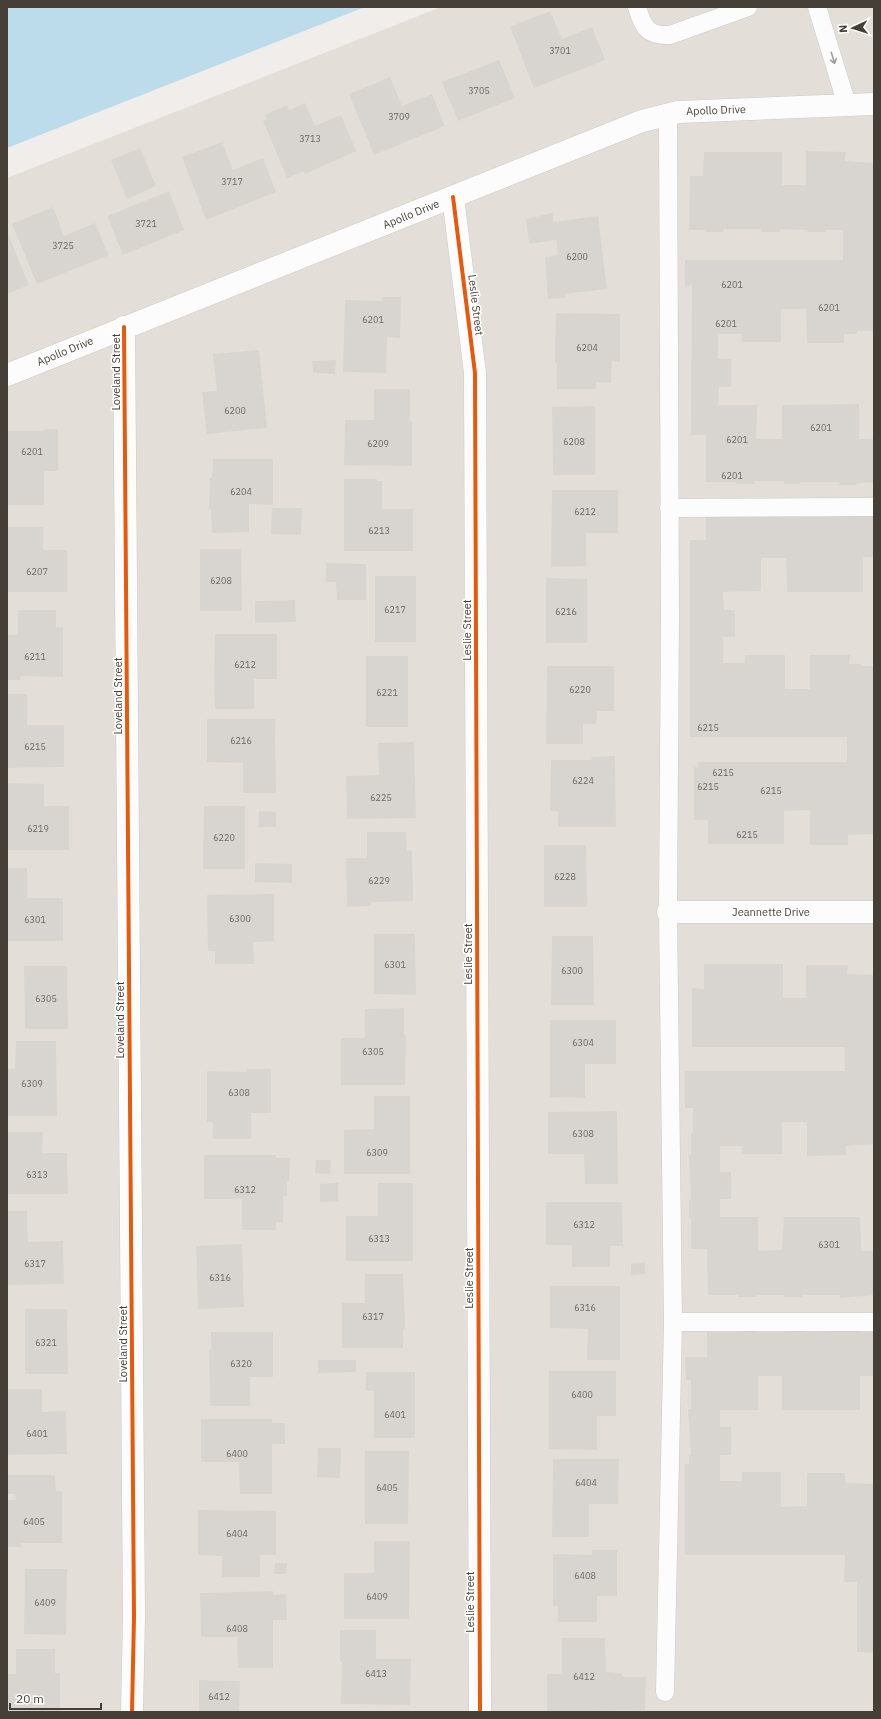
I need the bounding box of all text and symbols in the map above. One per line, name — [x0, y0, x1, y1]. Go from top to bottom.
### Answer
north arrow — [833, 8, 873, 48]
text: N — [836, 24, 850, 33]
house number: 3701 — [549, 45, 571, 56]
one-way arrow — [830, 51, 837, 64]
house number: 3705 — [468, 85, 490, 96]
street label: Apollo Drive — [686, 102, 746, 118]
house number: 3709 — [388, 111, 410, 122]
house number: 3713 — [299, 133, 321, 144]
house number: 3717 — [221, 176, 243, 187]
street label: Apollo Drive — [381, 196, 441, 232]
house number: 3721 — [135, 218, 157, 229]
house number: 3725 — [52, 240, 74, 251]
house number: 6200 — [566, 251, 588, 262]
street label: Leslie Street — [465, 274, 487, 336]
house number: 6201 — [721, 279, 743, 290]
house number: 6201 — [818, 302, 840, 313]
house number: 6201 — [362, 314, 384, 325]
house number: 6201 — [715, 318, 737, 329]
street label: Apollo Drive — [35, 333, 95, 369]
street label: Loveland Street — [109, 333, 123, 411]
house number: 6204 — [576, 342, 598, 353]
house number: 6200 — [224, 405, 246, 416]
house number: 6201 — [810, 422, 832, 433]
house number: 6201 — [726, 434, 748, 445]
house number: 6208 — [563, 436, 585, 447]
house number: 6209 — [367, 438, 389, 449]
house number: 6201 — [21, 446, 43, 457]
house number: 6201 — [721, 470, 743, 481]
house number: 6204 — [230, 486, 252, 497]
house number: 6212 — [574, 506, 596, 517]
house number: 6213 — [368, 525, 390, 536]
house number: 6207 — [26, 566, 48, 577]
house number: 6208 — [210, 575, 232, 586]
street label: Leslie Street — [460, 599, 474, 661]
house number: 6217 — [384, 604, 406, 615]
house number: 6216 — [555, 606, 577, 617]
house number: 6211 — [24, 651, 46, 662]
street label: Loveland Street — [111, 657, 125, 735]
house number: 6212 — [234, 659, 256, 670]
house number: 6220 — [569, 684, 591, 695]
house number: 6221 — [376, 687, 398, 698]
house number: 6215 — [697, 722, 719, 733]
house number: 6216 — [230, 735, 252, 746]
house number: 6215 — [24, 741, 46, 752]
house number: 6215 — [712, 767, 734, 778]
house number: 6224 — [572, 775, 594, 786]
house number: 6215 — [697, 781, 719, 792]
house number: 6215 — [760, 785, 782, 796]
house number: 6225 — [370, 792, 392, 803]
house number: 6219 — [27, 823, 49, 834]
house number: 6215 — [736, 829, 758, 840]
house number: 6220 — [213, 832, 235, 843]
house number: 6228 — [554, 871, 576, 882]
house number: 6229 — [368, 875, 390, 886]
street label: Jeannette Drive — [732, 905, 810, 919]
house number: 6300 — [229, 913, 251, 924]
house number: 6301 — [24, 914, 46, 925]
street label: Leslie Street — [461, 923, 475, 985]
house number: 6301 — [384, 959, 406, 970]
house number: 6300 — [561, 965, 583, 976]
street label: Loveland Street — [113, 981, 127, 1059]
house number: 6305 — [35, 993, 57, 1004]
house number: 6304 — [572, 1037, 594, 1048]
house number: 6305 — [362, 1046, 384, 1057]
house number: 6309 — [21, 1078, 43, 1089]
house number: 6308 — [228, 1087, 250, 1098]
house number: 6308 — [572, 1128, 594, 1139]
house number: 6309 — [366, 1147, 388, 1158]
house number: 6313 — [26, 1169, 48, 1180]
house number: 6312 — [234, 1184, 256, 1195]
house number: 6312 — [573, 1219, 595, 1230]
house number: 6313 — [368, 1233, 390, 1244]
house number: 6301 — [818, 1239, 840, 1250]
street label: Leslie Street — [462, 1247, 476, 1309]
house number: 6317 — [24, 1258, 46, 1269]
house number: 6316 — [209, 1272, 231, 1283]
house number: 6316 — [574, 1302, 596, 1313]
street label: Loveland Street — [116, 1305, 130, 1383]
house number: 6317 — [362, 1311, 384, 1322]
house number: 6321 — [35, 1337, 57, 1348]
house number: 6320 — [230, 1358, 252, 1369]
house number: 6400 — [571, 1389, 593, 1400]
house number: 6401 — [384, 1409, 406, 1420]
house number: 6401 — [26, 1428, 48, 1439]
house number: 6400 — [226, 1448, 248, 1459]
house number: 6404 — [575, 1477, 597, 1488]
house number: 6405 — [376, 1482, 398, 1493]
house number: 6405 — [23, 1516, 45, 1527]
house number: 6404 — [226, 1528, 248, 1539]
house number: 6408 — [574, 1570, 596, 1581]
street label: Leslie Street — [463, 1571, 477, 1633]
house number: 6409 — [366, 1591, 388, 1602]
house number: 6409 — [34, 1597, 56, 1608]
house number: 6408 — [226, 1623, 248, 1634]
house number: 6413 — [365, 1668, 387, 1679]
house number: 6412 — [573, 1671, 595, 1682]
scale bar — [10, 1685, 101, 1711]
text: 20 m — [16, 1691, 44, 1706]
house number: 6412 — [208, 1691, 230, 1702]

